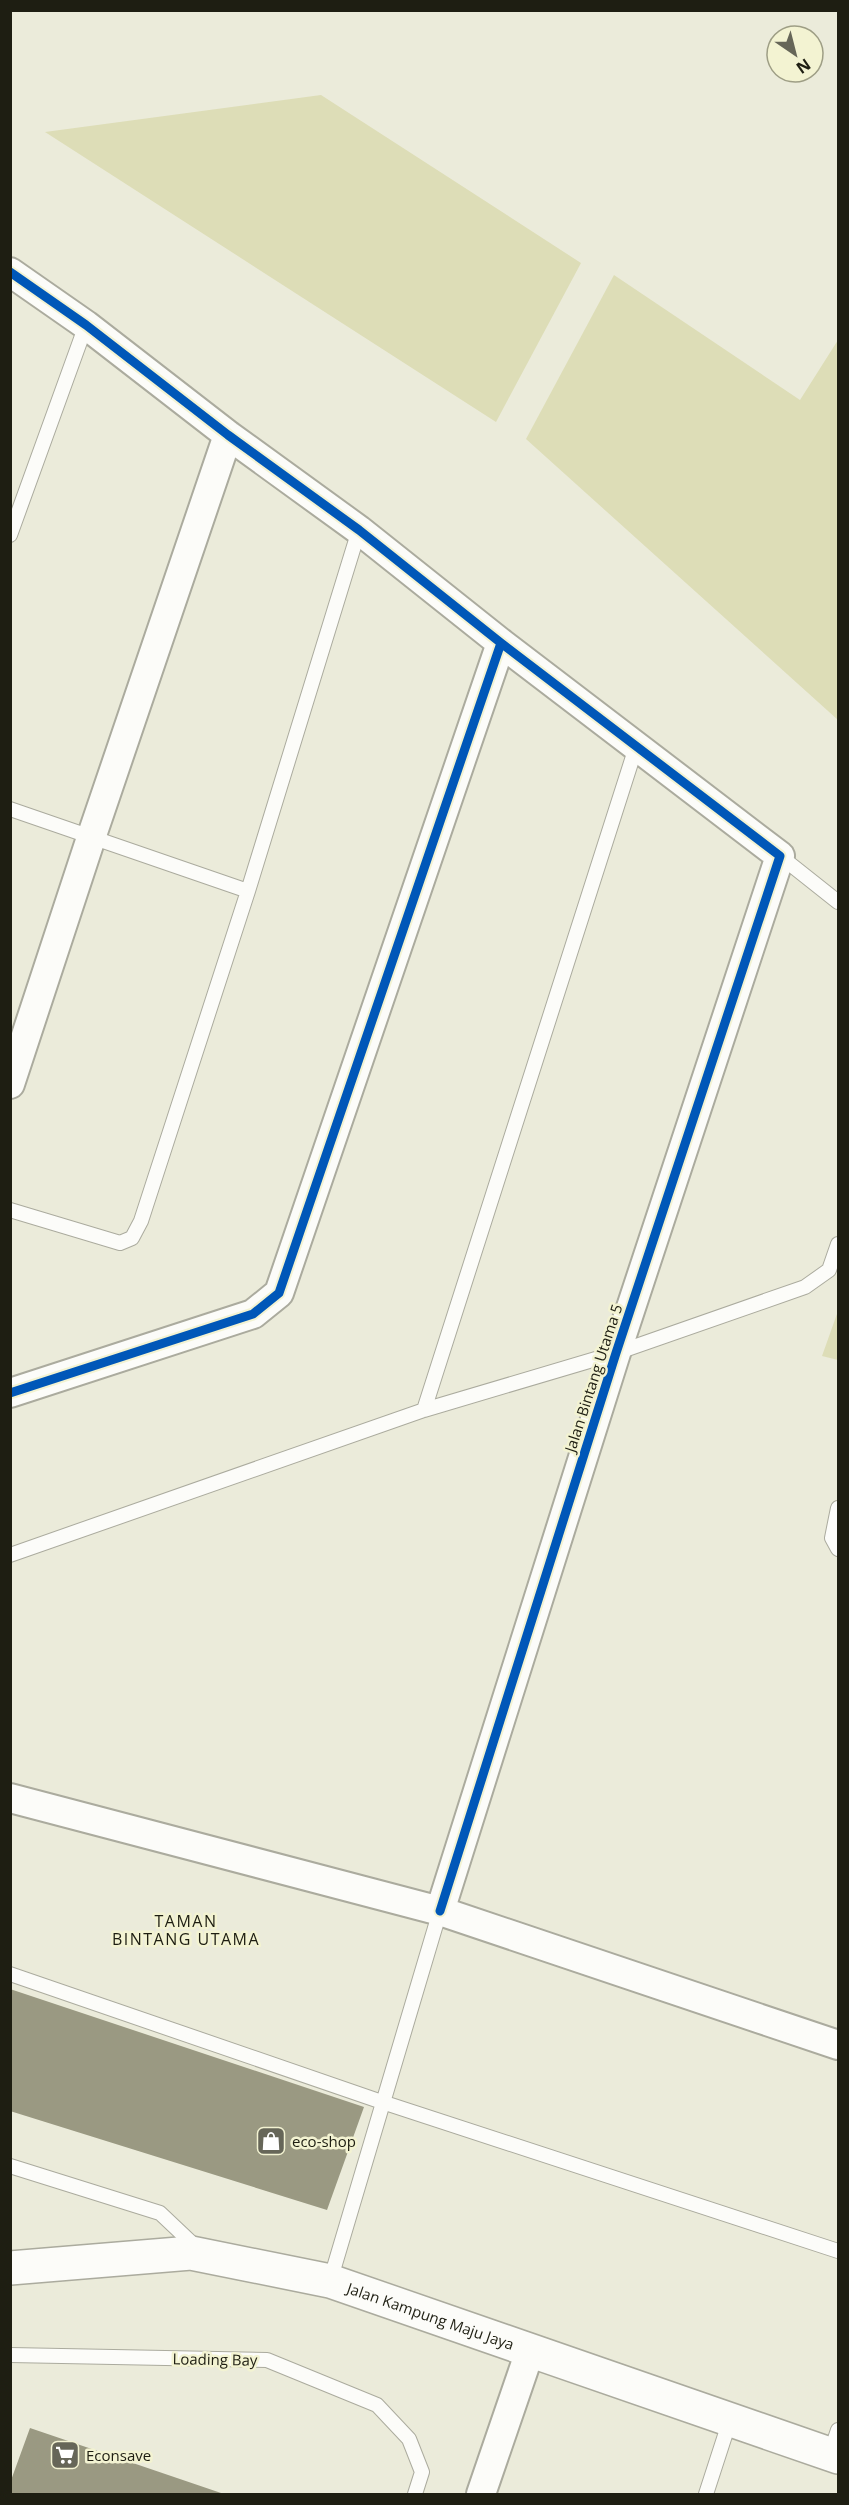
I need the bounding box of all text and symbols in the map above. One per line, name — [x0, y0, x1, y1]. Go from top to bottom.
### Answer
north arrow — [765, 24, 825, 84]
text: N — [792, 54, 815, 79]
street label: Jalan Bintang Utama 5 — [559, 1301, 626, 1456]
district label: TAMAN BINTANG UTAMA — [112, 1910, 260, 1950]
shop icon: eco-shop — [255, 2125, 287, 2157]
place label: eco-shop — [292, 2131, 356, 2151]
street label: Jalan Kampung Maju Jaya — [343, 2277, 517, 2354]
street label: Loading Bay — [172, 2348, 258, 2370]
supermarket icon: Econsave — [49, 2439, 81, 2471]
place label: Econsave — [86, 2445, 151, 2465]

